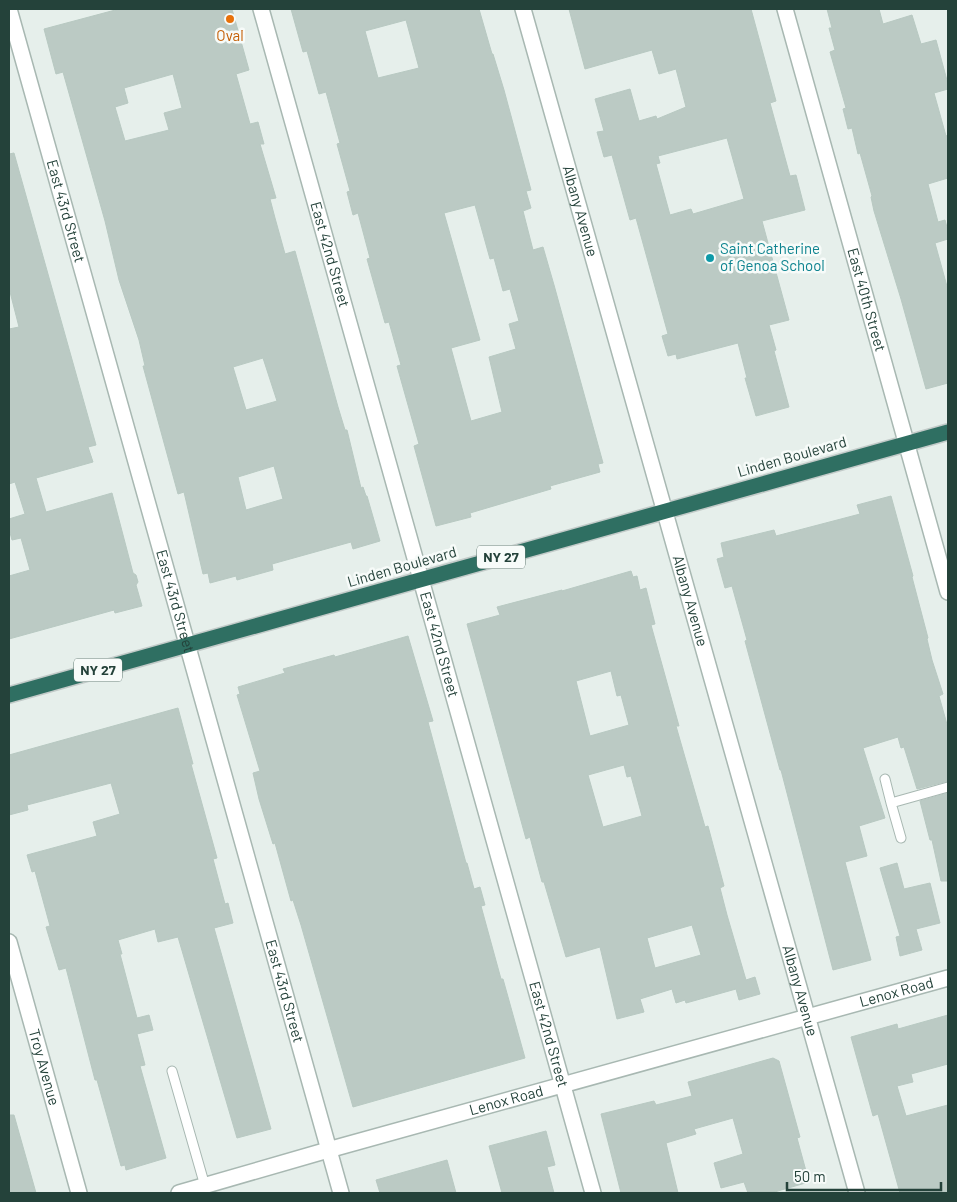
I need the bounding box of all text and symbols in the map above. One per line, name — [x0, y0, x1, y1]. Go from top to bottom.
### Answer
marker: Oval — [224, 13, 236, 25]
place label: Oval — [216, 26, 244, 44]
street label: East 43rd Street — [44, 157, 90, 264]
street label: Albany Avenue — [560, 163, 602, 259]
street label: East 42nd Street — [307, 199, 354, 309]
place label: Saint Catherine of Genoa School — [720, 239, 825, 274]
street label: East 40th Street — [844, 246, 890, 353]
marker: Saint Catherine of Genoa School — [704, 252, 716, 264]
street label: Linden Boulevard — [735, 432, 848, 480]
street label: Linden Boulevard — [345, 542, 458, 590]
road number: NY 27 — [477, 546, 525, 568]
street label: East 43rd Street — [153, 547, 199, 654]
street label: Albany Avenue — [670, 553, 712, 648]
street label: East 42nd Street — [417, 589, 464, 699]
road number: NY 27 — [74, 658, 122, 682]
street label: East 43rd Street — [262, 937, 308, 1044]
street label: Albany Avenue — [779, 943, 822, 1038]
street label: Lenox Road — [857, 973, 935, 1010]
street label: East 42nd Street — [526, 979, 573, 1089]
street label: Troy Avenue — [26, 1027, 64, 1107]
street label: Lenox Road — [467, 1081, 545, 1118]
scale bar — [787, 1160, 941, 1192]
text: 50 m — [794, 1167, 826, 1185]

